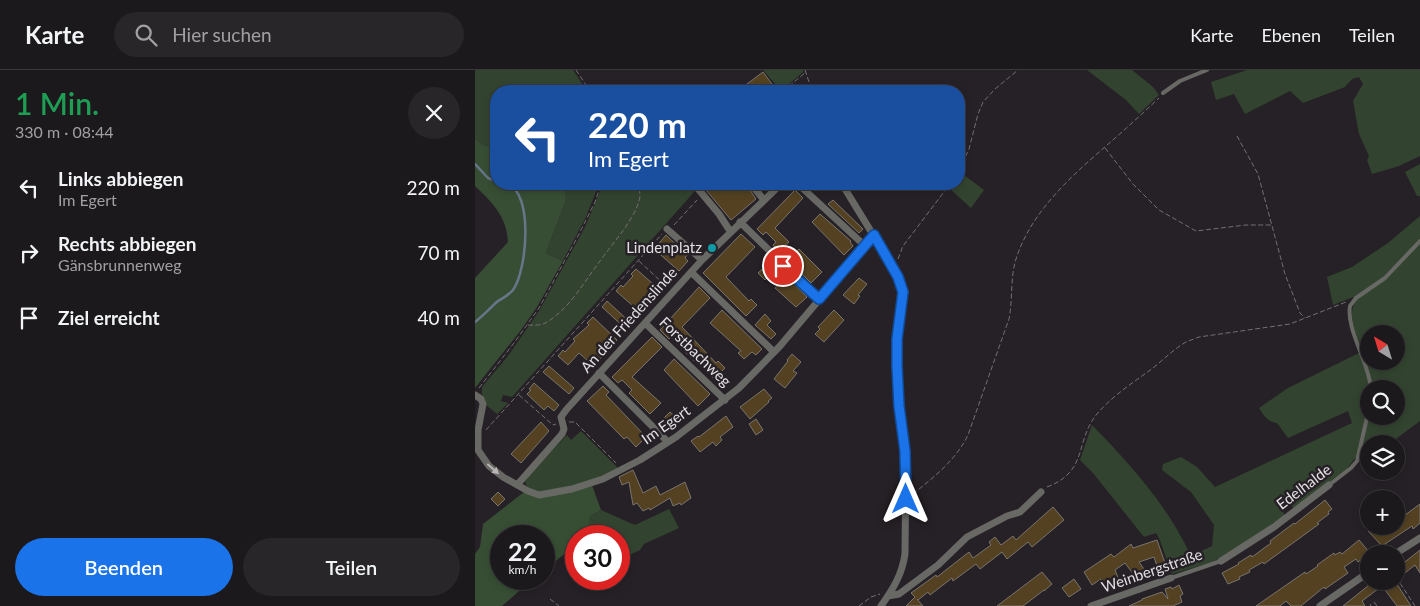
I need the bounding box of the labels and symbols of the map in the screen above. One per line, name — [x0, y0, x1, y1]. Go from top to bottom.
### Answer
place label: Lindenplatz — [626, 238, 702, 256]
marker: Lindenplatz — [706, 242, 718, 254]
pin — [762, 245, 804, 287]
street label: An der Friedenslinde — [576, 263, 680, 376]
street label: Forstbachweg — [656, 313, 735, 390]
north arrow — [1360, 325, 1405, 370]
street label: Im Egert — [638, 401, 694, 447]
street label: Edelhalde — [1272, 460, 1334, 513]
one-way arrow — [486, 463, 499, 474]
position arrow — [879, 472, 931, 524]
speed limit sign: 30 — [565, 525, 630, 590]
street label: Weinbergstraße — [1099, 544, 1204, 596]

